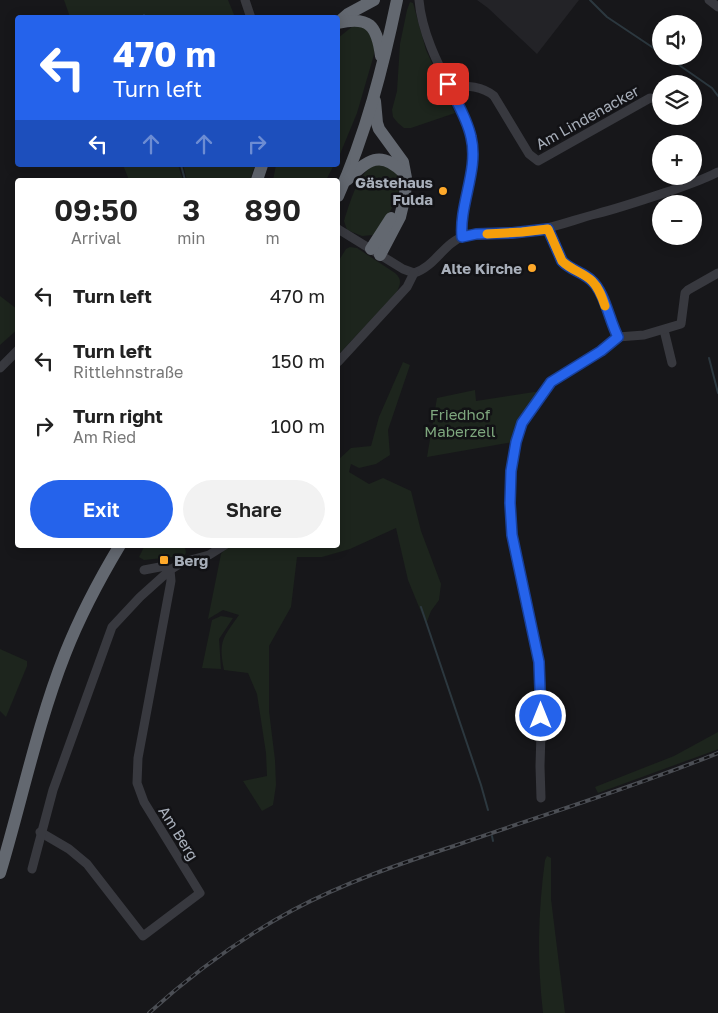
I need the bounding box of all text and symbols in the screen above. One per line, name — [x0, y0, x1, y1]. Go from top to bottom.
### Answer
map controls — [652, 15, 702, 245]
button: sound — [652, 15, 702, 65]
text: 470 m — [113, 33, 216, 75]
icon: left — [30, 35, 95, 100]
pin — [427, 63, 469, 105]
icon: arrive — [434, 70, 462, 98]
text: Turn left — [113, 75, 202, 102]
button: layers — [652, 75, 702, 125]
street label: Am Lindenacker — [532, 81, 642, 153]
icon: left — [84, 130, 112, 158]
icon: ahead — [137, 130, 165, 158]
icon: ahead — [190, 130, 218, 158]
icon: right — [243, 130, 271, 158]
button: + — [652, 135, 702, 185]
place label: Gästehaus Fulda — [355, 173, 433, 208]
marker: Gästehaus Fulda — [437, 185, 449, 197]
text: 09:50 — [54, 192, 138, 228]
text: 3 — [182, 192, 200, 228]
text: 890 — [244, 192, 301, 228]
button: − — [652, 195, 702, 245]
text: Arrival — [71, 228, 121, 248]
text: min — [177, 228, 205, 248]
text: m — [266, 228, 280, 248]
place label: Alte Kirche — [441, 259, 522, 277]
marker: Alte Kirche — [526, 262, 538, 274]
icon: left — [30, 282, 58, 310]
text: Turn left — [73, 284, 152, 307]
text: 470 m — [270, 284, 325, 307]
text: Turn left — [73, 339, 152, 362]
icon: left — [30, 347, 58, 375]
text: 150 m — [271, 349, 325, 372]
text: Rittlehnstraße — [73, 362, 183, 382]
text: Turn right — [73, 404, 163, 427]
park label: Friedhof Maberzell — [424, 405, 496, 440]
icon: right — [30, 412, 58, 440]
text: 100 m — [271, 414, 325, 437]
text: Am Ried — [73, 427, 136, 447]
button: Exit — [30, 480, 173, 538]
button: Share — [183, 480, 325, 538]
place label: Berg — [174, 551, 208, 569]
marker: Berg — [158, 554, 170, 566]
position arrow — [514, 689, 566, 741]
street label: Am Berg — [155, 802, 203, 864]

